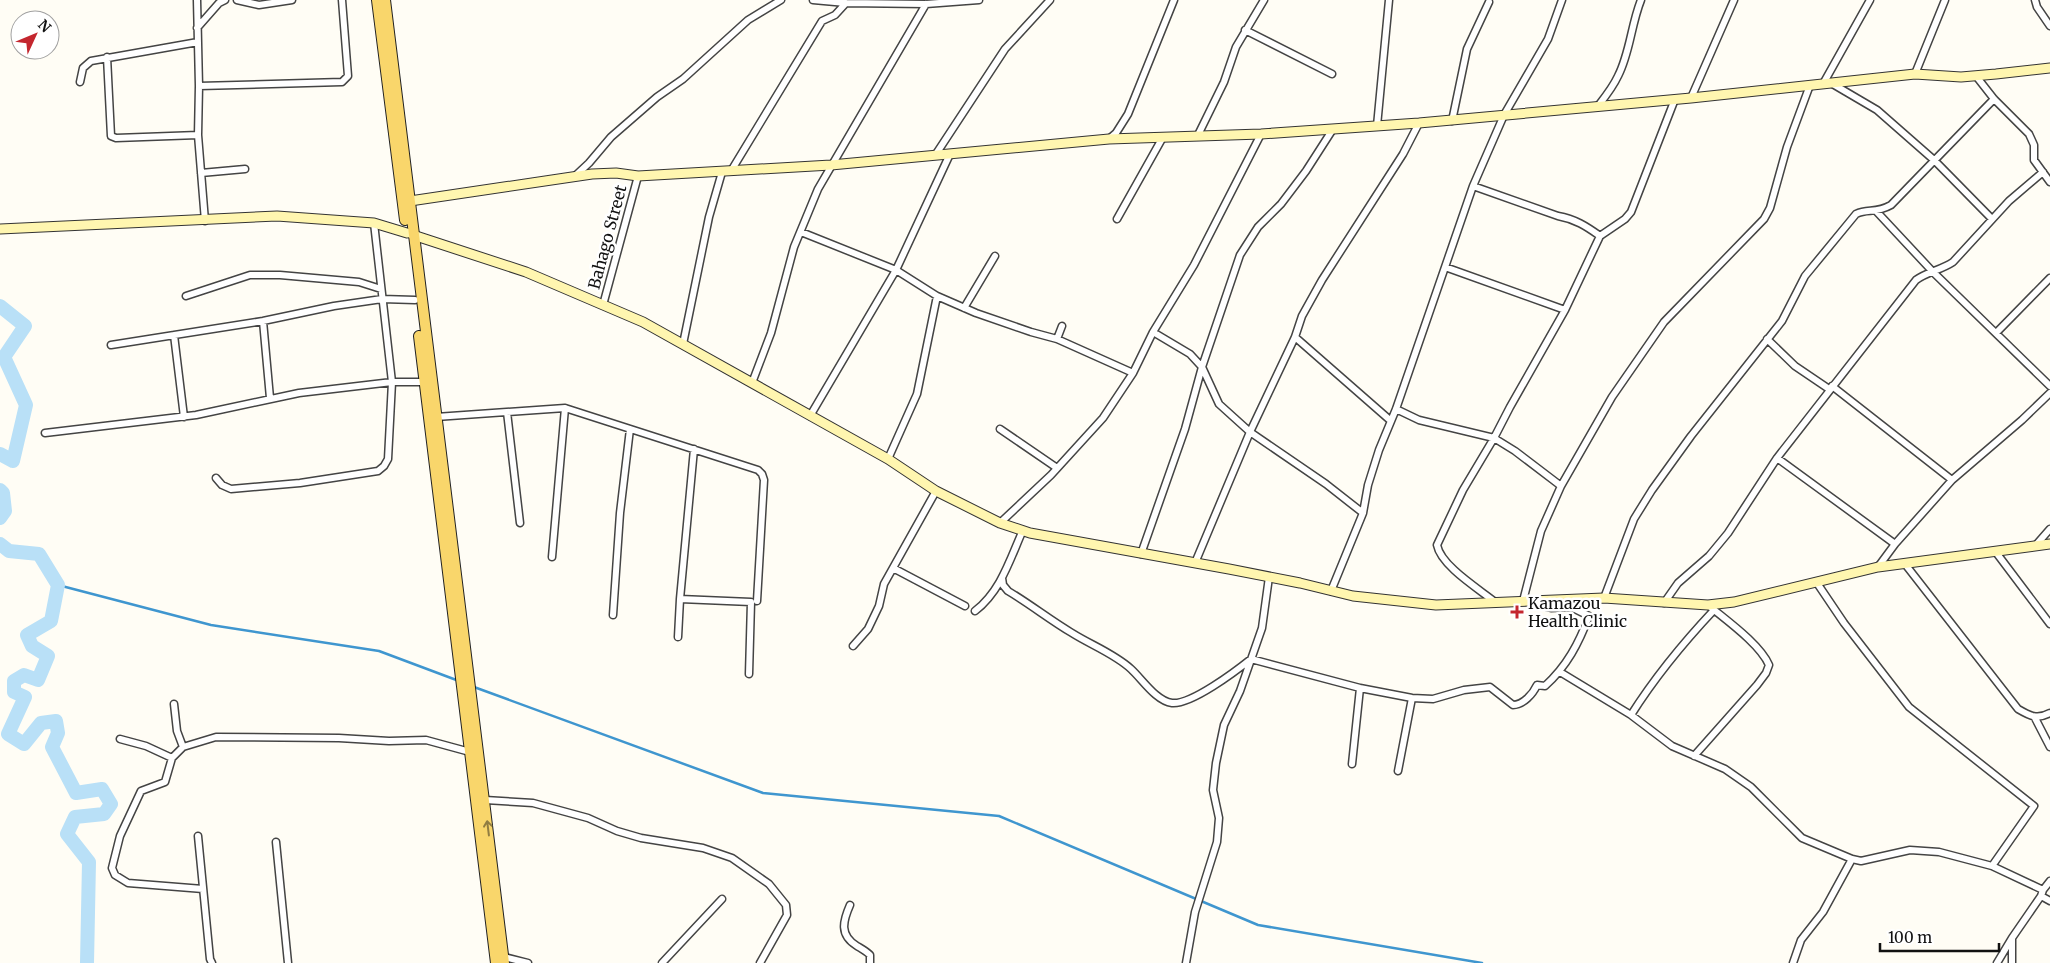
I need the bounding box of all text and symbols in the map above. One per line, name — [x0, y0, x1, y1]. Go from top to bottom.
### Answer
north arrow — [10, 10, 60, 60]
text: N — [34, 16, 55, 36]
street label: Bahago Street — [583, 182, 631, 291]
place label: Kamazou Health Clinic — [1528, 593, 1627, 631]
marker: Kamazou Health Clinic — [1510, 605, 1524, 619]
one-way arrow — [483, 820, 493, 836]
scale bar — [1880, 920, 1999, 952]
text: 100 m — [1888, 928, 1932, 947]

